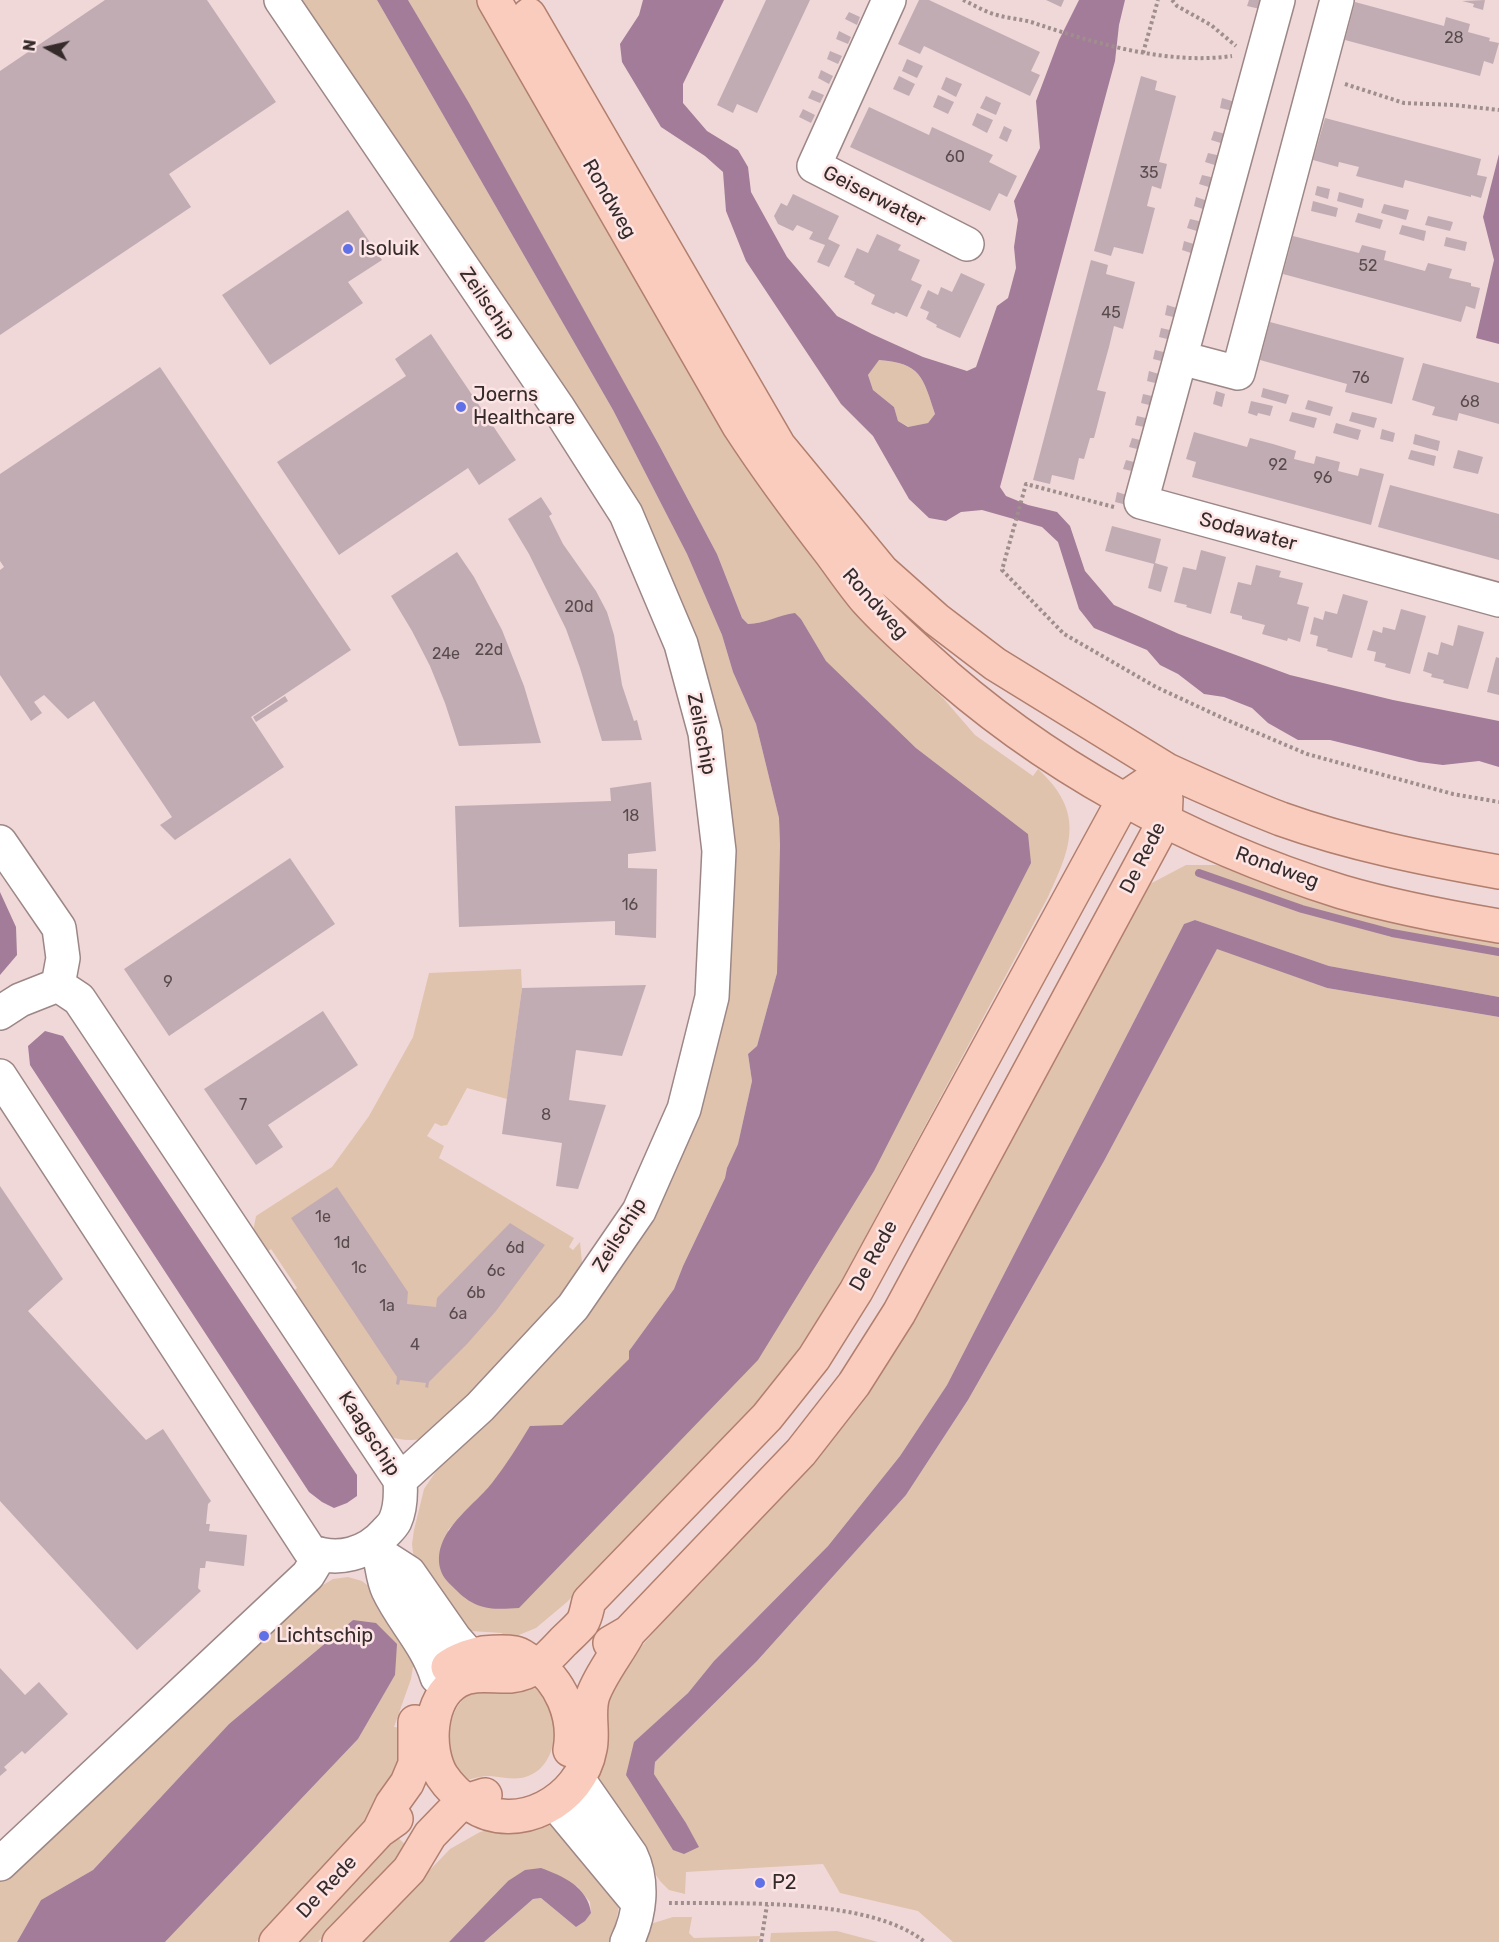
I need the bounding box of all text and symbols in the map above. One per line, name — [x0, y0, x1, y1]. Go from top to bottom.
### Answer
north arrow — [18, 18, 78, 78]
house number: 28 — [1444, 28, 1464, 48]
text: N — [19, 38, 40, 52]
house number: 60 — [945, 147, 965, 167]
street label: Rondweg — [577, 155, 641, 243]
street label: Geiserwater — [819, 161, 929, 233]
house number: 35 — [1139, 163, 1159, 183]
place label: Isoluik — [360, 237, 419, 261]
marker: Isoluik — [341, 242, 355, 256]
house number: 52 — [1359, 256, 1377, 276]
street label: Zeilschip — [454, 263, 520, 345]
house number: 45 — [1101, 303, 1121, 323]
house number: 76 — [1352, 368, 1370, 388]
place label: Joerns Healthcare — [473, 383, 575, 430]
house number: 68 — [1460, 392, 1480, 412]
marker: Joerns Healthcare — [454, 400, 468, 414]
house number: 92 — [1269, 455, 1287, 475]
house number: 96 — [1314, 468, 1332, 488]
street label: Sodawater — [1197, 507, 1299, 557]
street label: Rondweg — [837, 564, 913, 644]
house number: 20d — [564, 597, 594, 617]
house number: 22d — [475, 640, 503, 660]
house number: 24e — [432, 644, 460, 664]
street label: Zeilschip — [681, 691, 721, 777]
house number: 18 — [622, 806, 640, 826]
street label: De Rede — [1115, 818, 1171, 898]
street label: Rondweg — [1232, 842, 1322, 894]
house number: 16 — [622, 895, 638, 915]
house number: 9 — [163, 972, 173, 992]
house number: 7 — [239, 1095, 247, 1115]
house number: 8 — [541, 1105, 551, 1125]
street label: Zeilschip — [588, 1194, 652, 1276]
house number: 1e — [315, 1207, 331, 1227]
street label: De Rede — [845, 1216, 903, 1296]
house number: 1d — [334, 1233, 350, 1253]
house number: 6d — [505, 1238, 525, 1258]
house number: 1c — [351, 1258, 367, 1278]
house number: 6c — [487, 1261, 505, 1281]
house number: 6b — [466, 1283, 486, 1303]
house number: 1a — [379, 1296, 395, 1316]
house number: 6a — [449, 1304, 467, 1324]
house number: 4 — [410, 1335, 420, 1355]
street label: Kaagschip — [333, 1387, 405, 1481]
place label: Lichtschip — [276, 1624, 373, 1648]
marker: Lichtschip — [257, 1629, 271, 1643]
street label: De Rede — [292, 1851, 362, 1923]
place label: P2 — [772, 1871, 797, 1895]
marker: P2 — [753, 1876, 767, 1890]

